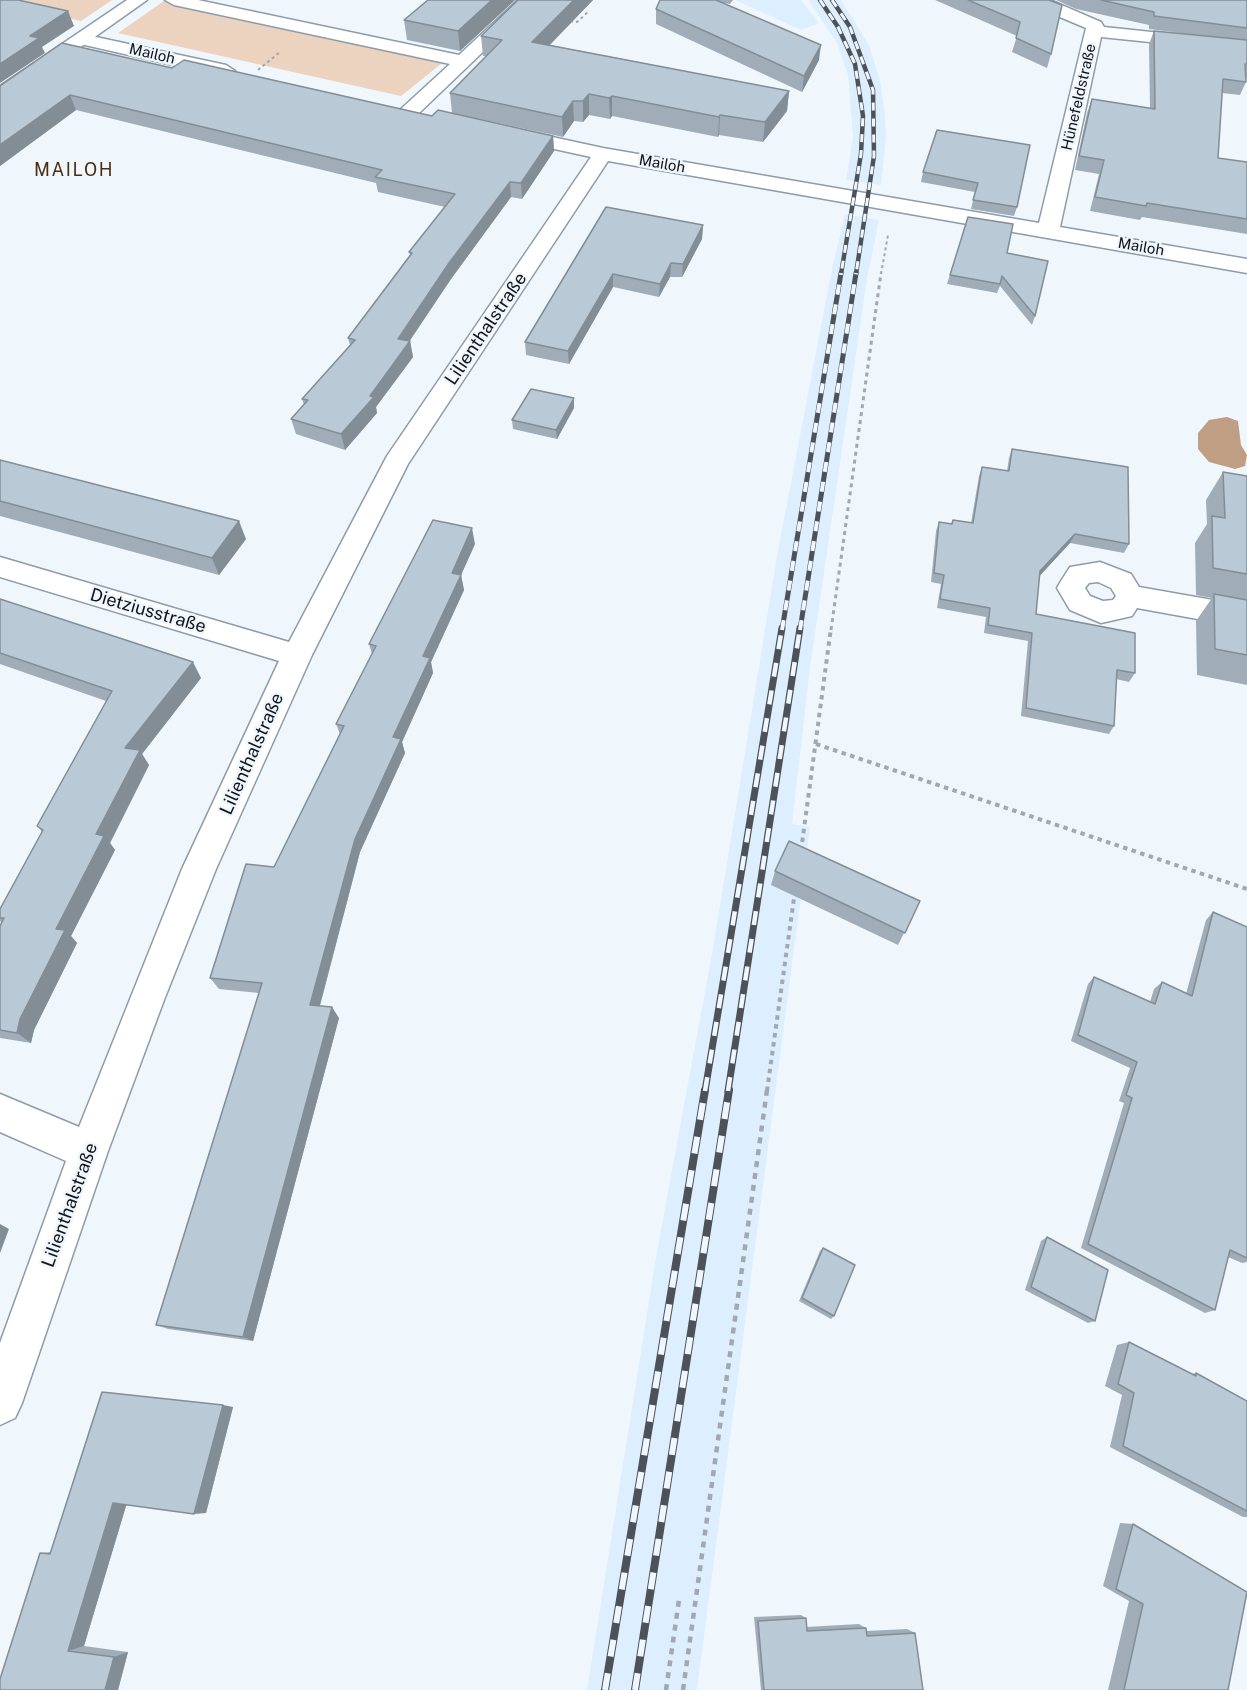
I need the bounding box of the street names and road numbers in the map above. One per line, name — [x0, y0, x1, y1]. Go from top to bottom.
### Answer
street label: Mailoh — [127, 40, 177, 68]
street label: Hünefeldstraße — [1058, 42, 1100, 152]
street label: Mailoh — [637, 151, 687, 177]
street label: Mailoh — [1116, 234, 1166, 260]
street label: Lilienthalstraße — [440, 269, 532, 389]
street label: Dietziusstraße — [87, 584, 209, 638]
street label: Lilienthalstraße — [216, 690, 288, 818]
street label: Lilienthalstraße — [37, 1140, 103, 1270]

